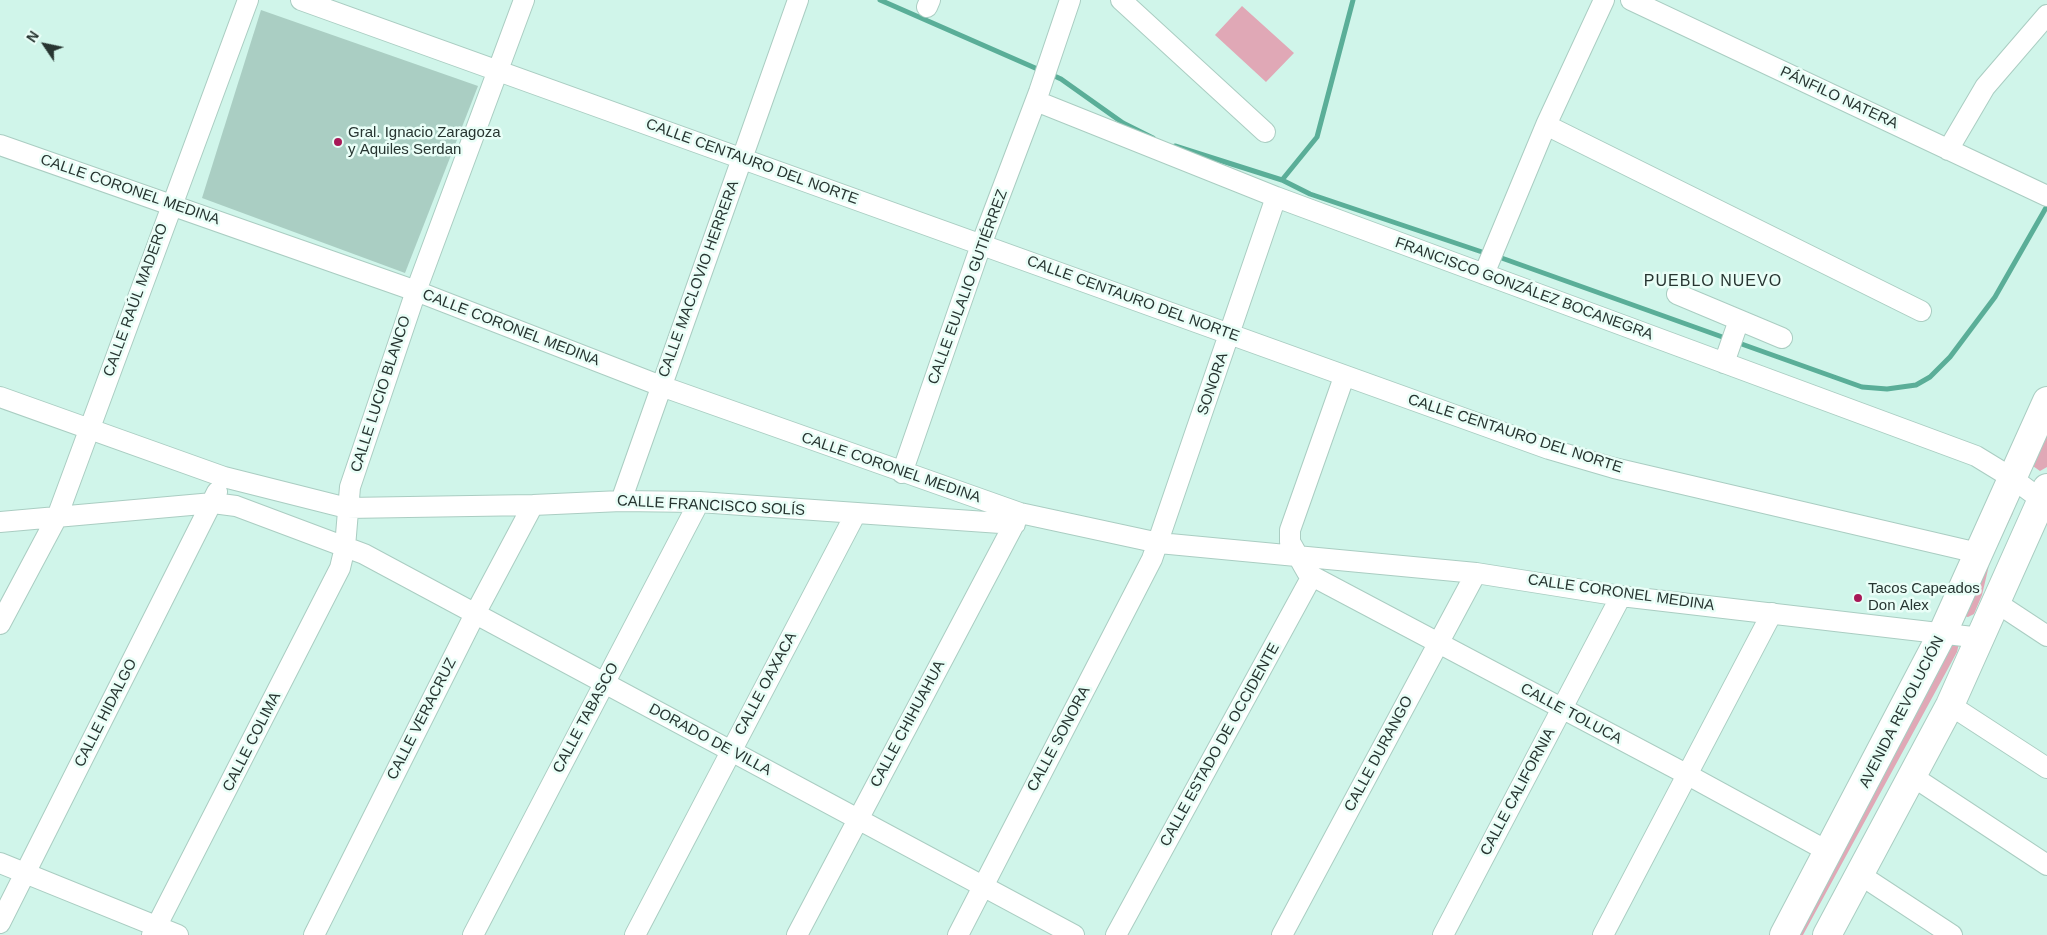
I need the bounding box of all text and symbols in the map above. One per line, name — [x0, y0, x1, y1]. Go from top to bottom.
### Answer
north arrow — [20, 20, 70, 70]
text: N — [23, 28, 42, 45]
street label: PÁNFILO NATERA — [1777, 63, 1901, 133]
street label: CALLE CENTAURO DEL NORTE — [643, 115, 861, 209]
place label: Gral. Ignacio Zaragoza y Aquiles Serdan — [348, 124, 501, 159]
marker: Gral. Ignacio Zaragoza y Aquiles Serdan — [332, 136, 344, 148]
street label: CALLE CORONEL MEDINA — [38, 151, 222, 229]
street label: CALLE MACLOVIO HERRERA — [655, 178, 743, 380]
street label: CALLE EULALIO GUTIÉRREZ — [924, 187, 1012, 387]
street label: CALLE RAÚL MADERO — [100, 221, 172, 379]
street label: FRANCISCO GONZÁLEZ BOCANEGRA — [1392, 234, 1656, 344]
street label: CALLE CENTAURO DEL NORTE — [1024, 252, 1242, 346]
district label: PUEBLO NUEVO — [1642, 272, 1784, 292]
street label: CALLE CORONEL MEDINA — [420, 286, 602, 370]
street label: CALLE LUCIO BLANCO — [347, 314, 415, 474]
street label: SONORA — [1194, 350, 1232, 418]
street label: CALLE CENTAURO DEL NORTE — [1405, 391, 1625, 477]
street label: CALLE CORONEL MEDINA — [799, 429, 983, 507]
street label: CALLE FRANCISCO SOLÍS — [616, 492, 806, 520]
street label: CALLE CORONEL MEDINA — [1526, 571, 1716, 615]
place label: Tacos Capeados Don Alex — [1868, 580, 1980, 615]
marker: Tacos Capeados Don Alex — [1852, 592, 1864, 604]
street label: CALLE OAXACA — [731, 629, 801, 739]
street label: AVENIDA REVOLUCIÓN — [1856, 633, 1948, 791]
street label: CALLE ESTADO DE OCCIDENTE — [1156, 640, 1284, 850]
street label: CALLE VERACRUZ — [384, 655, 460, 783]
street label: CALLE HIDALGO — [71, 656, 141, 770]
street label: CALLE CHIHUAHUA — [867, 658, 949, 790]
street label: CALLE TABASCO — [549, 660, 623, 776]
street label: CALLE TOLUCA — [1517, 680, 1625, 748]
street label: CALLE SONORA — [1024, 683, 1094, 795]
street label: CALLE COLIMA — [219, 689, 285, 795]
street label: CALLE DURANGO — [1341, 693, 1417, 815]
street label: DORADO DE VILLA — [646, 700, 774, 780]
street label: CALLE CALIFORNIA — [1477, 725, 1559, 859]

